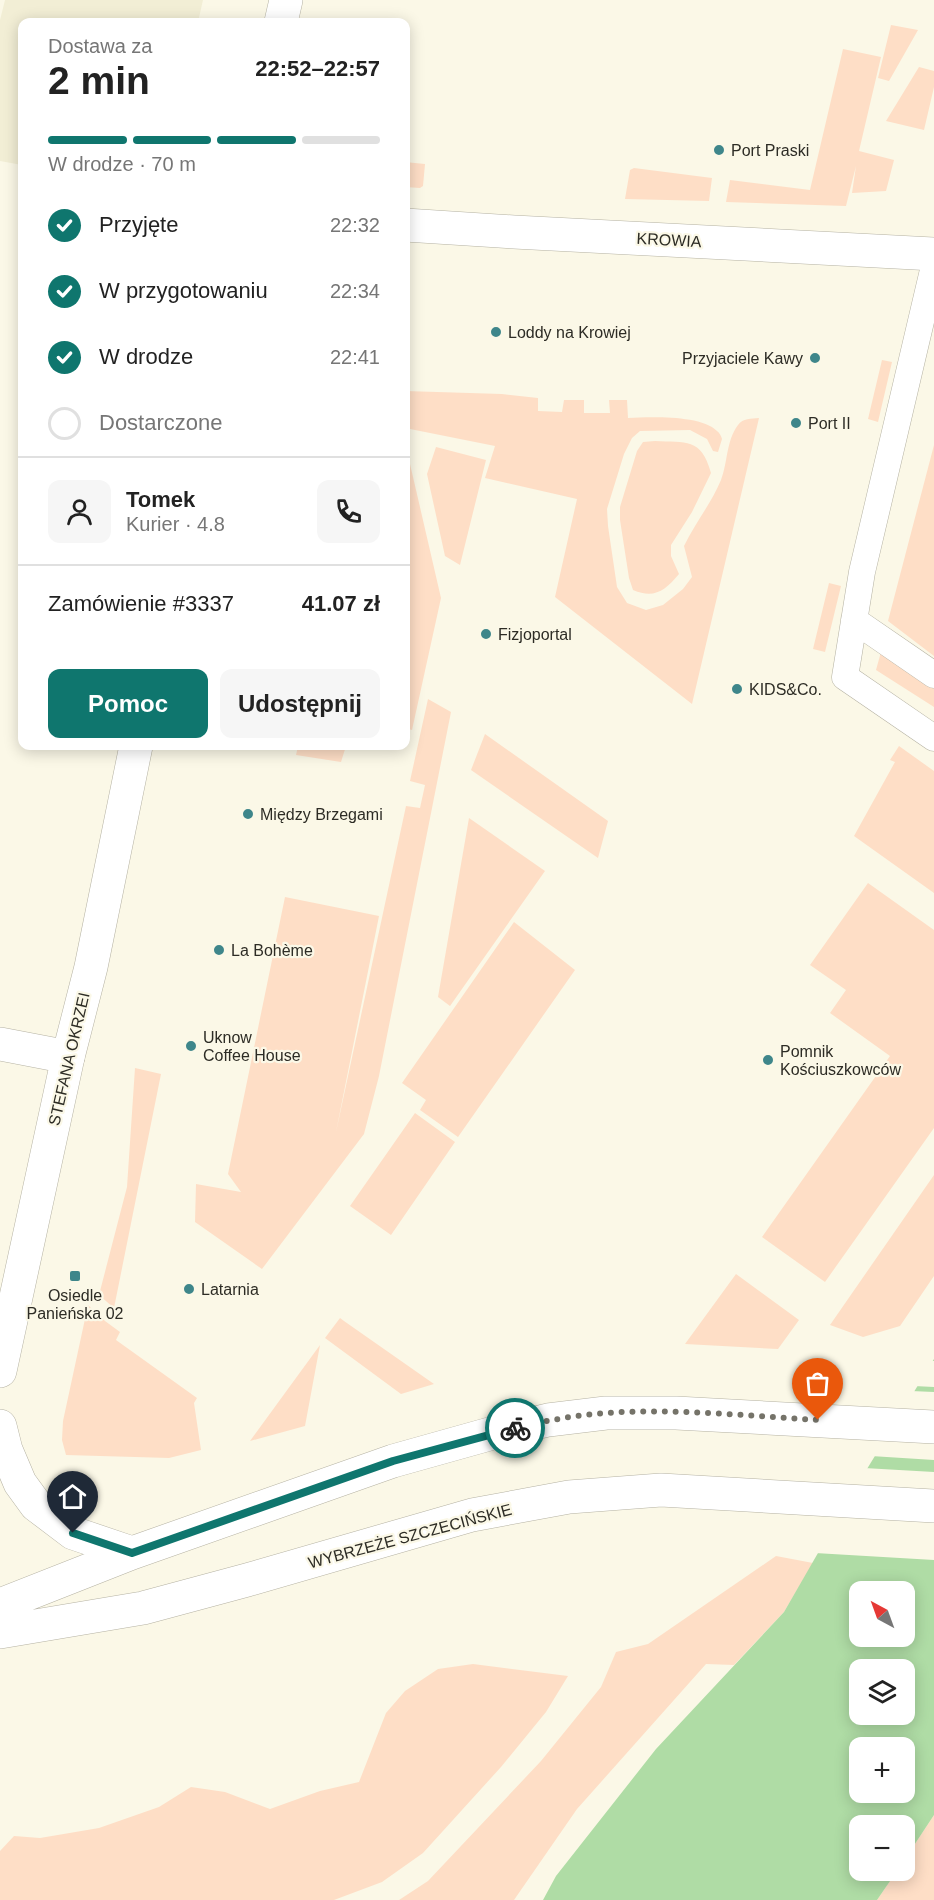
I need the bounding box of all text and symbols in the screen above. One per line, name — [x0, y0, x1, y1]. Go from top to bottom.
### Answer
text: Dostawa za — [48, 35, 153, 57]
text: 22:52–22:57 — [255, 56, 380, 81]
text: 2 min — [48, 59, 150, 102]
place label: Port Praski — [731, 142, 809, 159]
marker: Port Praski — [712, 143, 726, 157]
text: W drodze · 70 m — [48, 153, 196, 175]
icon: check — [48, 209, 81, 242]
text: Przyjęte — [99, 212, 178, 237]
text: 22:32 — [330, 214, 380, 236]
street label: KROWIA — [636, 230, 702, 250]
icon: check — [48, 275, 81, 308]
text: W przygotowaniu — [99, 278, 268, 303]
text: 22:34 — [330, 280, 380, 302]
place label: Loddy na Krowiej — [508, 324, 631, 341]
marker: Loddy na Krowiej — [489, 325, 503, 339]
icon: check — [48, 341, 81, 374]
text: W drodze — [99, 344, 193, 369]
text: 22:41 — [330, 346, 380, 368]
place label: Przyjaciele Kawy — [682, 350, 803, 367]
marker: Przyjaciele Kawy — [808, 351, 822, 365]
text: Dostarczone — [99, 410, 223, 435]
place label: Port II — [808, 415, 851, 432]
marker: Port II — [789, 416, 803, 430]
button: person — [48, 480, 111, 543]
button: phone — [317, 480, 380, 543]
text: Tomek — [126, 487, 195, 512]
text: Kurier · 4.8 — [126, 513, 225, 535]
text: Zamówienie #3337 — [48, 591, 234, 616]
text: 41.07 zł — [302, 591, 380, 616]
place label: Fizjoportal — [498, 626, 572, 643]
marker: Fizjoportal — [479, 627, 493, 641]
button: Pomoc — [48, 669, 208, 738]
button: Udostępnij — [220, 669, 380, 738]
place label: KIDS&Co. — [749, 681, 822, 698]
marker: KIDS&Co. — [730, 682, 744, 696]
place label: Między Brzegami — [260, 806, 383, 823]
marker: Między Brzegami — [241, 807, 255, 821]
place label: La Bohème — [231, 942, 313, 959]
marker: La Bohème — [212, 943, 226, 957]
street label: STEFANA OKRZEI — [45, 991, 93, 1127]
place label: Uknow Coffee House — [203, 1029, 301, 1064]
marker: Uknow Coffee House — [184, 1039, 198, 1053]
place label: Pomnik Kościuszkowców — [780, 1043, 901, 1078]
marker: Pomnik Kościuszkowców — [761, 1053, 775, 1067]
marker: Osiedle Panieńska 02 — [68, 1269, 82, 1283]
place label: Latarnia — [201, 1281, 259, 1298]
marker: Latarnia — [182, 1282, 196, 1296]
place label: Osiedle Panieńska 02 — [27, 1287, 124, 1322]
pin — [792, 1358, 843, 1420]
icon: bag — [801, 1367, 834, 1400]
courier — [485, 1398, 545, 1458]
icon: bike — [499, 1412, 532, 1445]
pin — [47, 1471, 98, 1533]
icon: home — [56, 1480, 89, 1513]
street label: WYBRZEŻE SZCZECIŃSKIE — [306, 1500, 514, 1571]
north arrow — [849, 1581, 915, 1647]
map controls — [849, 1581, 915, 1881]
button: layers — [849, 1659, 915, 1725]
button: + — [849, 1737, 915, 1803]
button: − — [849, 1815, 915, 1881]

